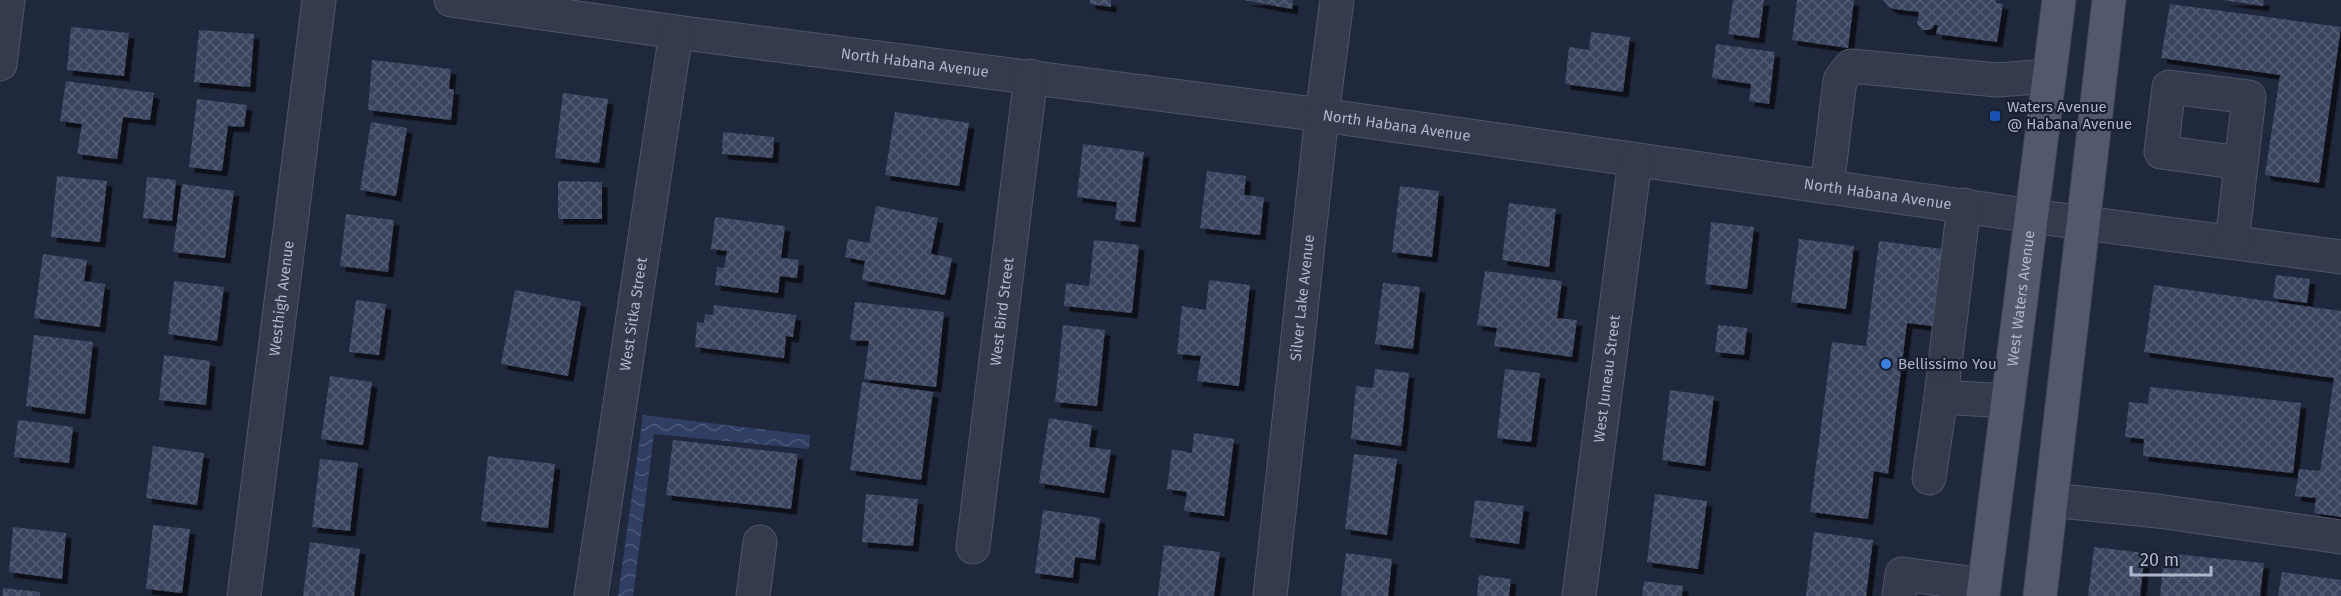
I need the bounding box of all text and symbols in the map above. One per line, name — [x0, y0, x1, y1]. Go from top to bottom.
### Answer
street label: North Habana Avenue — [840, 44, 990, 81]
place label: Waters Avenue @ Habana Avenue — [2007, 98, 2132, 133]
street label: North Habana Avenue — [1322, 106, 1472, 145]
marker: Waters Avenue @ Habana Avenue — [1988, 109, 2002, 123]
street label: North Habana Avenue — [1803, 175, 1953, 213]
street label: West Waters Avenue — [2003, 229, 2039, 367]
street label: Silver Lake Avenue — [1286, 234, 1318, 362]
street label: Westhigh Avenue — [265, 240, 298, 357]
street label: West Sitka Street — [616, 255, 651, 372]
street label: West Bird Street — [986, 256, 1018, 367]
street label: West Juneau Street — [1590, 313, 1624, 444]
place label: Bellissimo You — [1898, 355, 1997, 373]
marker: Bellissimo You — [1879, 357, 1893, 371]
scale bar — [2131, 539, 2210, 577]
text: 20 m — [2140, 549, 2179, 571]

